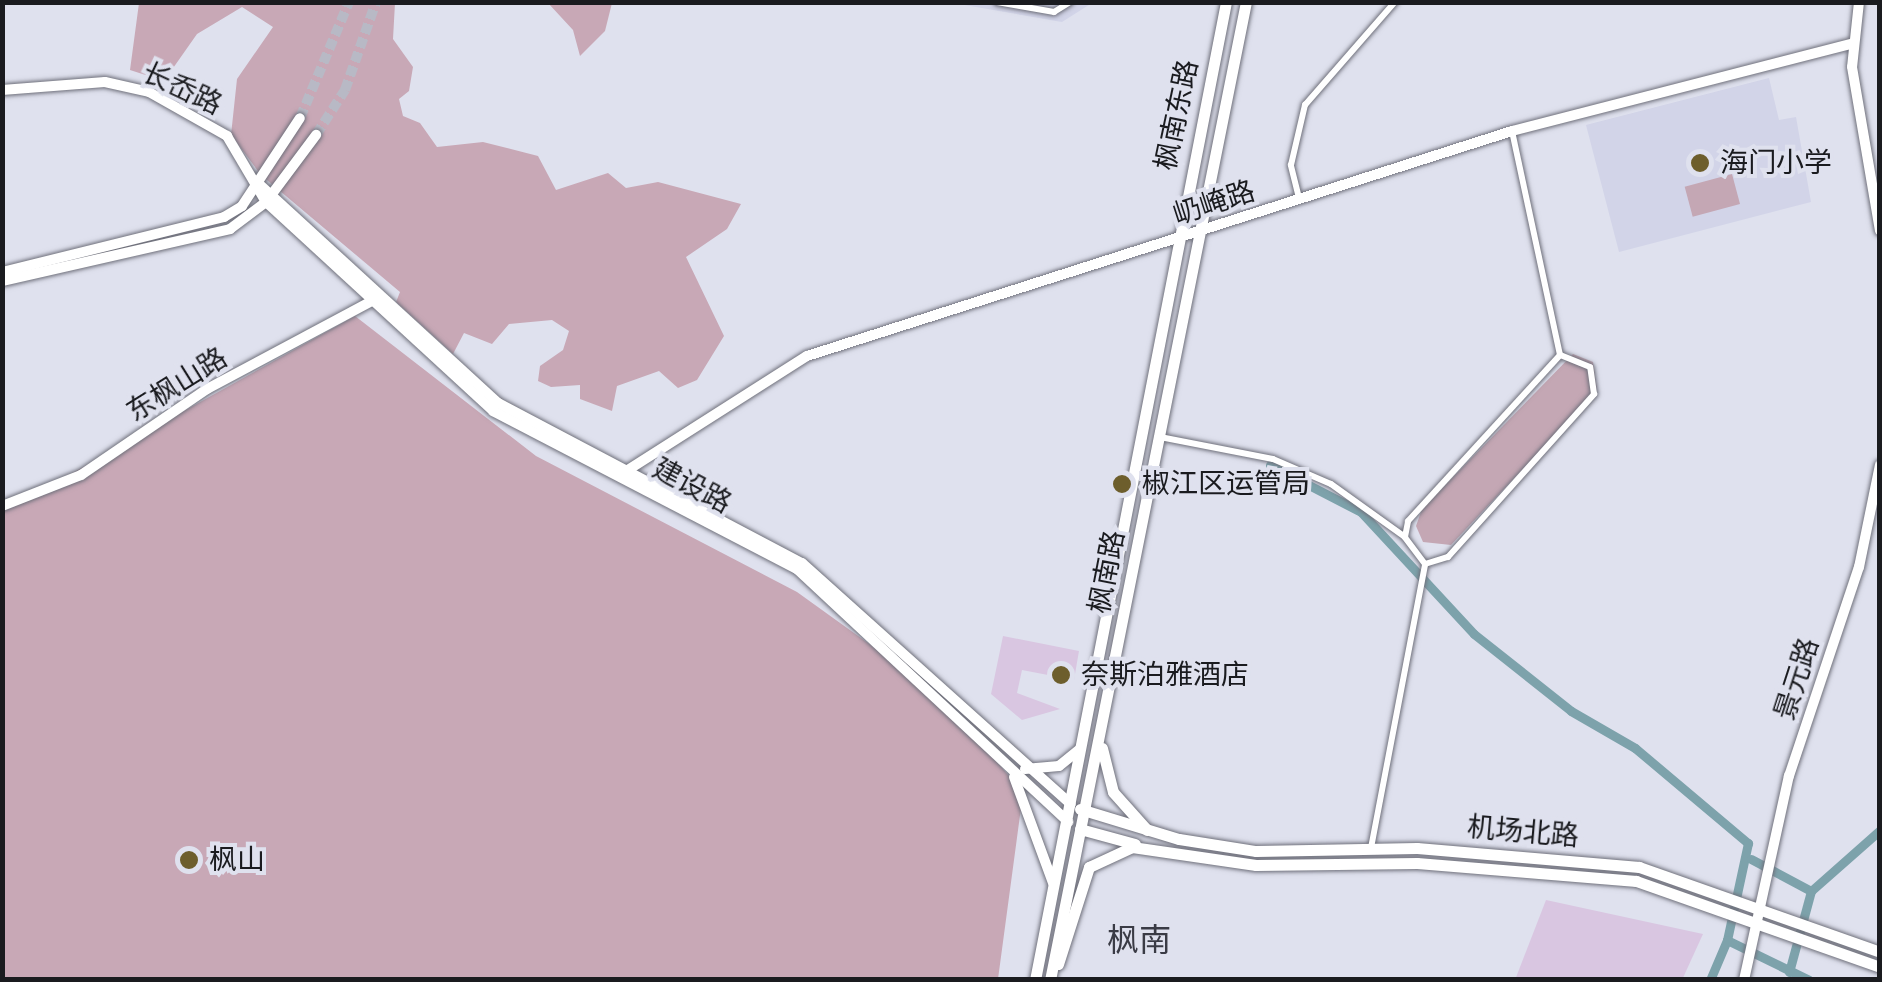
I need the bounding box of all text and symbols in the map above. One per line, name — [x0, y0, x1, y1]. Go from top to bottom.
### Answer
street label: 长岙路 — [137, 56, 227, 122]
street label: 枫南东路 — [1149, 57, 1205, 173]
place label: 海门小学 — [1720, 146, 1832, 180]
marker: 海门小学 — [1689, 152, 1711, 174]
street label: 屷崦路 — [1169, 174, 1259, 232]
street label: 东枫山路 — [121, 341, 233, 429]
street label: 建设路 — [647, 451, 737, 521]
place label: 椒江区运管局 — [1142, 467, 1310, 501]
marker: 椒江区运管局 — [1111, 473, 1133, 495]
street label: 枫南路 — [1082, 528, 1132, 616]
street label: 景元路 — [1768, 634, 1826, 724]
place label: 奈斯泊雅酒店 — [1081, 658, 1249, 692]
marker: 奈斯泊雅酒店 — [1050, 664, 1072, 686]
street label: 机场北路 — [1466, 810, 1580, 854]
place label: 枫山 — [209, 843, 265, 877]
marker: 枫山 — [178, 849, 200, 871]
district label: 枫南 — [1107, 921, 1171, 959]

